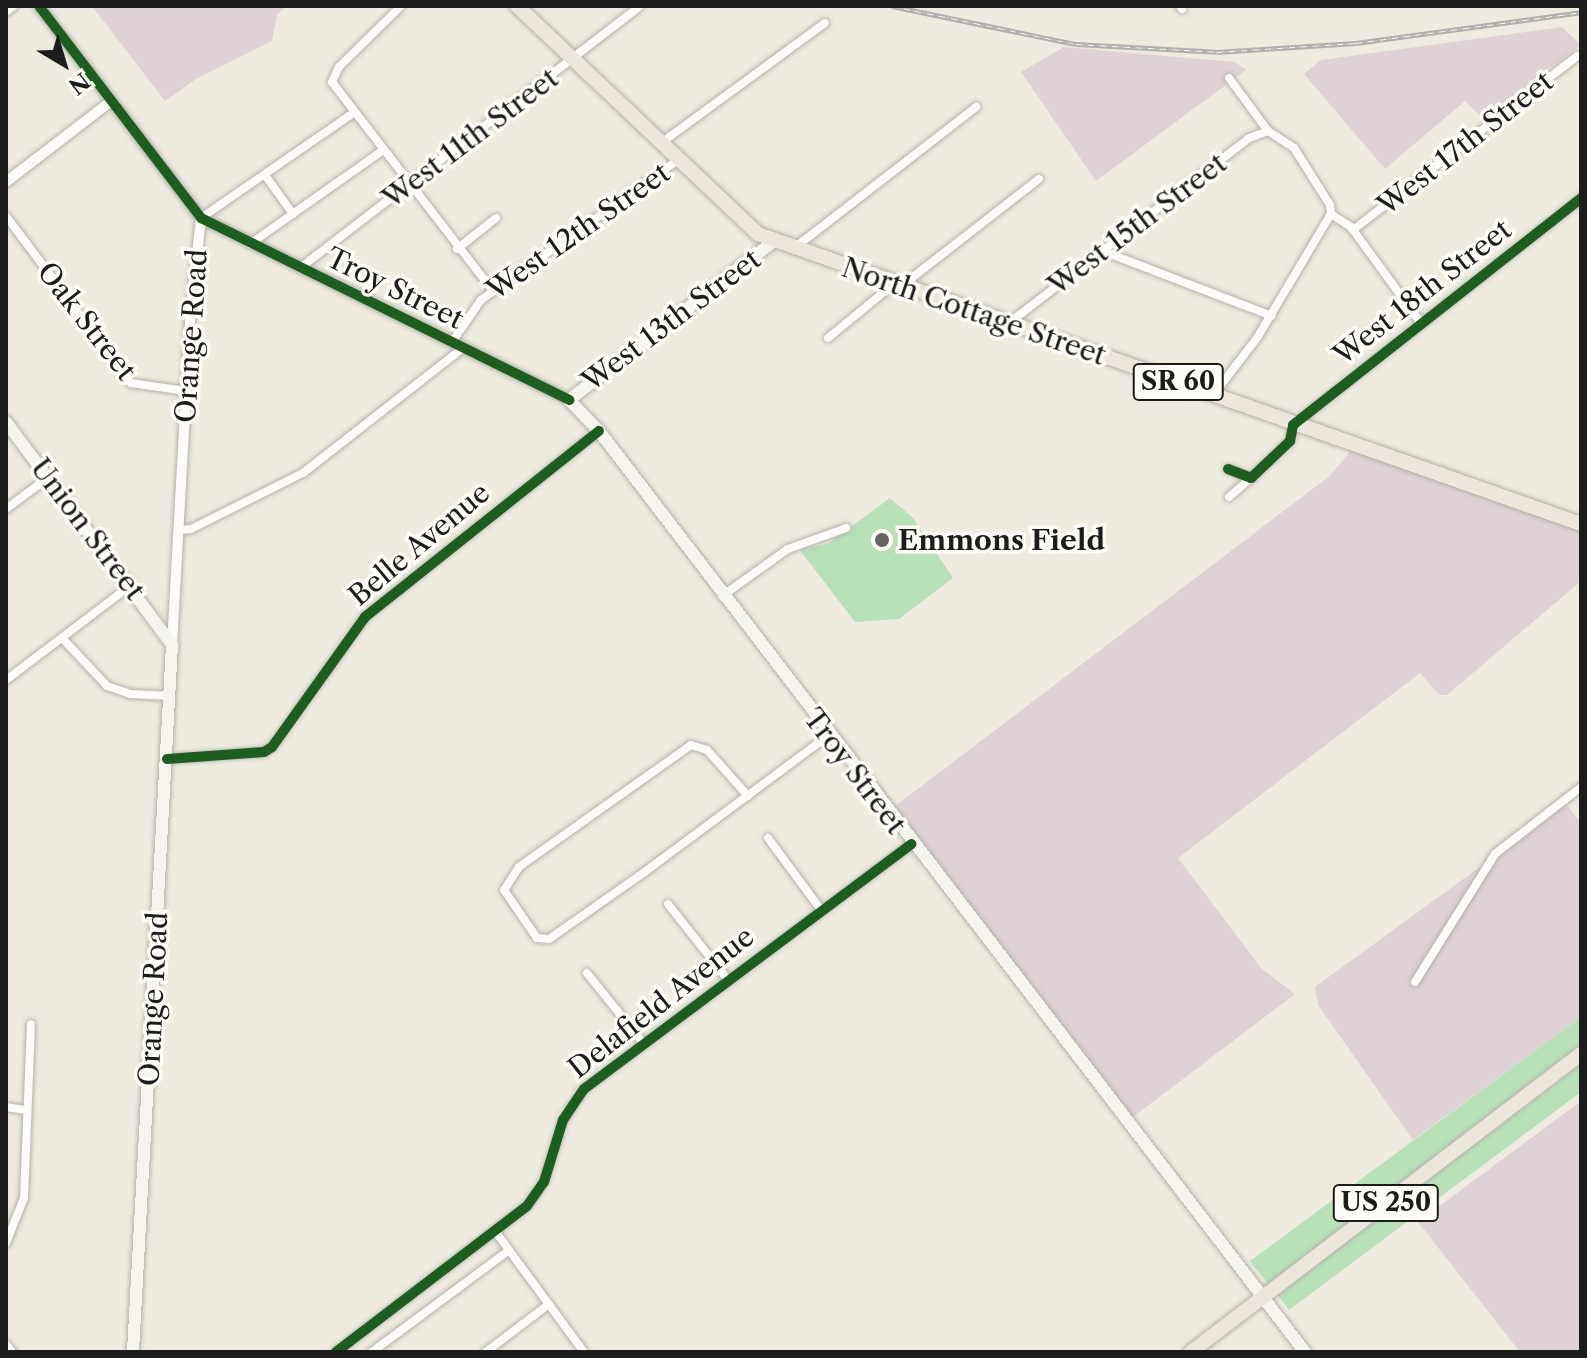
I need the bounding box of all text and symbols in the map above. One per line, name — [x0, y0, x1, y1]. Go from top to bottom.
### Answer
north arrow — [24, 24, 104, 104]
street label: West 11th Street — [376, 61, 564, 215]
street label: West 17th Street — [1371, 64, 1559, 222]
text: N — [63, 67, 95, 100]
street label: West 15th Street — [1041, 146, 1233, 302]
street label: West 12th Street — [480, 155, 676, 307]
street label: West 18th Street — [1327, 212, 1517, 372]
street label: Troy Street — [320, 240, 470, 336]
street label: West 13th Street — [575, 242, 767, 398]
street label: Orange Road — [168, 248, 214, 424]
street label: North Cottage Street — [838, 250, 1110, 372]
street label: Oak Street — [30, 255, 144, 387]
road number: SR 60 — [1132, 360, 1224, 404]
street label: Union Street — [24, 452, 152, 606]
street label: Belle Avenue — [341, 475, 497, 613]
place label: Emmons Field — [898, 523, 1105, 557]
marker: Emmons Field — [873, 531, 891, 549]
street label: Troy Street — [797, 701, 913, 841]
street label: Orange Road — [132, 911, 174, 1087]
street label: Delafield Avenue — [561, 919, 761, 1085]
road number: US 250 — [1332, 1181, 1440, 1225]

